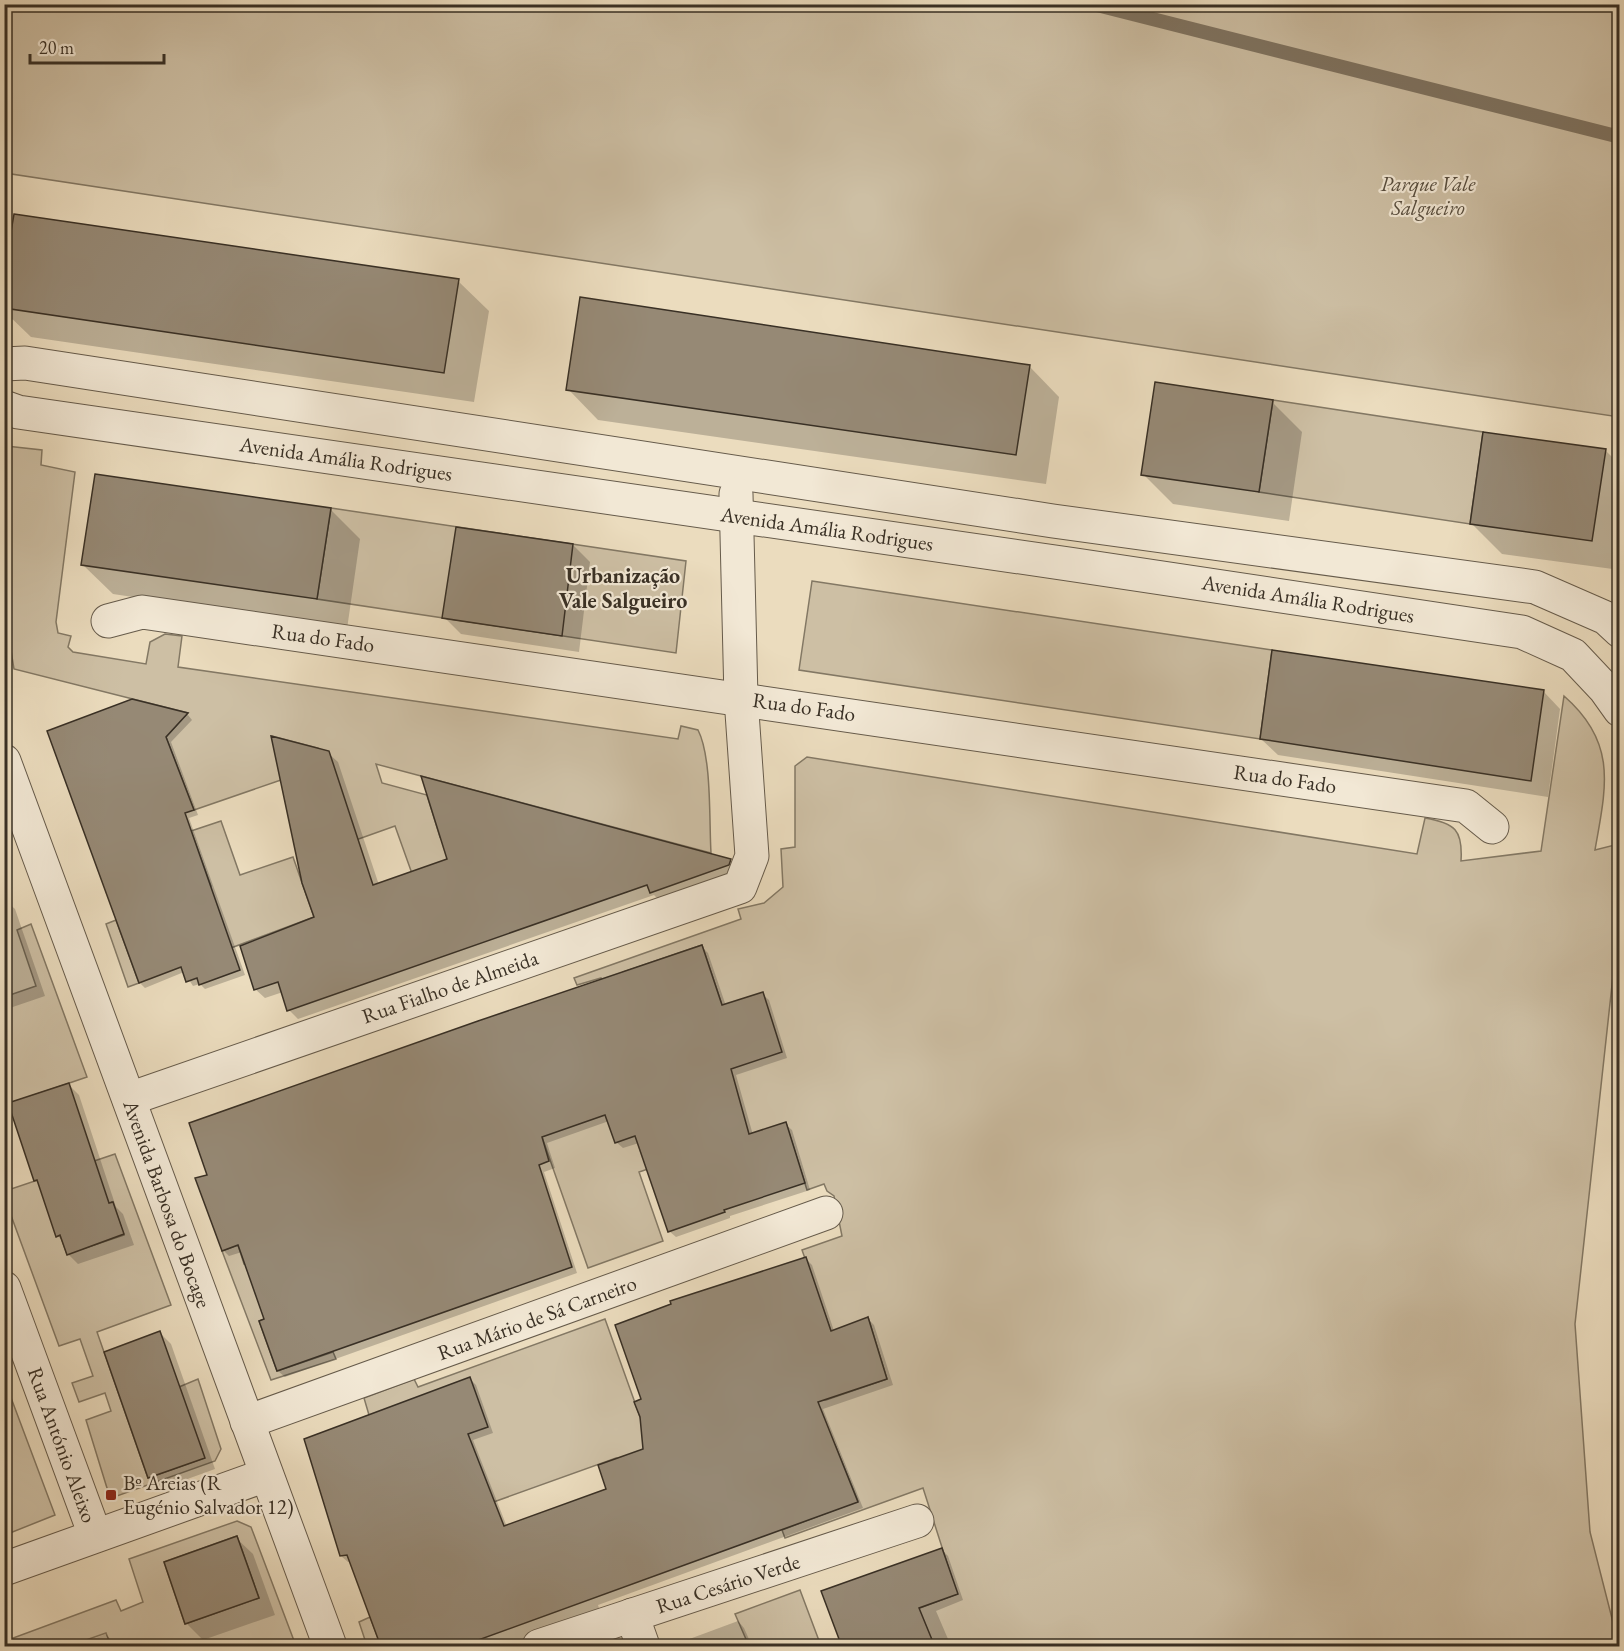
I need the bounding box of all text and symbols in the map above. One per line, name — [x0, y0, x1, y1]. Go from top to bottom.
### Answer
scale bar — [30, 27, 164, 65]
text: 20 m — [39, 36, 74, 59]
park label: Parque Vale Salgueiro — [1381, 170, 1476, 221]
street label: Avenida Amália Rodrigues — [237, 430, 454, 487]
street label: Avenida Amália Rodrigues — [718, 500, 935, 557]
district label: Urbanização Vale Salgueiro — [559, 561, 687, 615]
street label: Avenida Amália Rodrigues — [1199, 568, 1416, 629]
street label: Rua do Fado — [270, 617, 376, 658]
street label: Rua do Fado — [751, 686, 857, 727]
street label: Rua do Fado — [1232, 758, 1338, 799]
street label: Rua Fialho de Almeida — [358, 944, 542, 1029]
street label: Avenida Barbosa do Bocage — [117, 1095, 218, 1312]
street label: Rua Mário de Sá Carneiro — [434, 1269, 640, 1366]
street label: Rua António Aleixo — [22, 1363, 103, 1526]
place label: Bº Areias (R Eugénio Salvador 12) — [123, 1469, 294, 1520]
marker: Bº Areias (R Eugénio Salvador 12) — [104, 1488, 118, 1502]
street label: Rua Cesário Verde — [653, 1548, 803, 1619]

